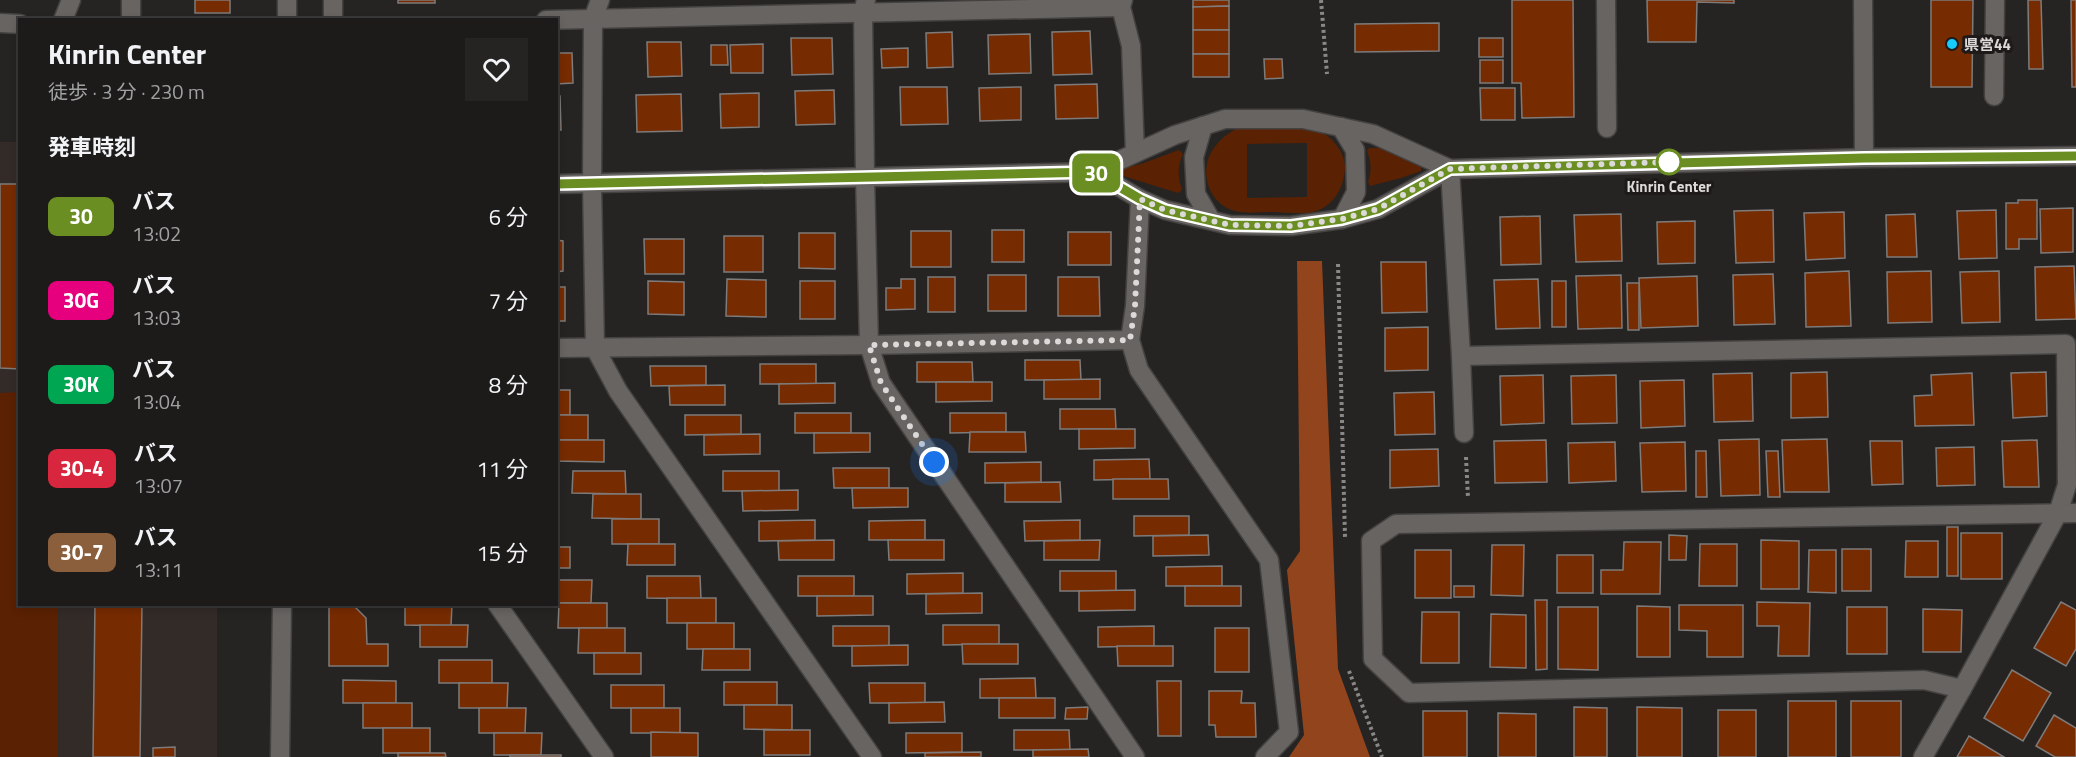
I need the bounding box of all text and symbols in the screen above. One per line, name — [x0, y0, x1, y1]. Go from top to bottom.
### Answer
text: Kinrin Center — [48, 32, 206, 75]
place label: 県営44 — [1964, 33, 2011, 56]
marker: 県営44 — [1945, 37, 1959, 51]
button: heart — [465, 38, 528, 101]
text: 徒歩 · 3 分 · 230 m — [48, 76, 205, 107]
text: 発車時刻 — [48, 130, 136, 164]
marker: Kinrin Center — [1656, 149, 1682, 175]
line badge: 30 — [1069, 154, 1123, 192]
text: 30 — [1084, 157, 1108, 189]
place label: Kinrin Center — [1627, 175, 1712, 198]
text: バス — [132, 184, 176, 218]
text: 30 — [69, 200, 93, 232]
text: 6 分 — [489, 200, 528, 234]
text: 13:02 — [132, 218, 181, 249]
text: バス — [132, 268, 176, 302]
text: 30G — [63, 284, 99, 316]
text: 7 分 — [489, 284, 528, 318]
text: 13:03 — [132, 302, 181, 333]
text: バス — [132, 352, 176, 386]
text: 30K — [63, 368, 99, 400]
text: 8 分 — [489, 368, 528, 402]
text: 13:04 — [132, 386, 181, 417]
text: バス — [134, 436, 178, 470]
your location — [919, 447, 949, 477]
text: 30-4 — [60, 452, 104, 484]
text: 11 分 — [477, 452, 528, 486]
text: 13:07 — [134, 470, 183, 501]
text: バス — [134, 520, 178, 554]
text: 30-7 — [60, 536, 104, 568]
text: 15 分 — [477, 536, 528, 570]
text: 13:11 — [134, 554, 183, 585]

